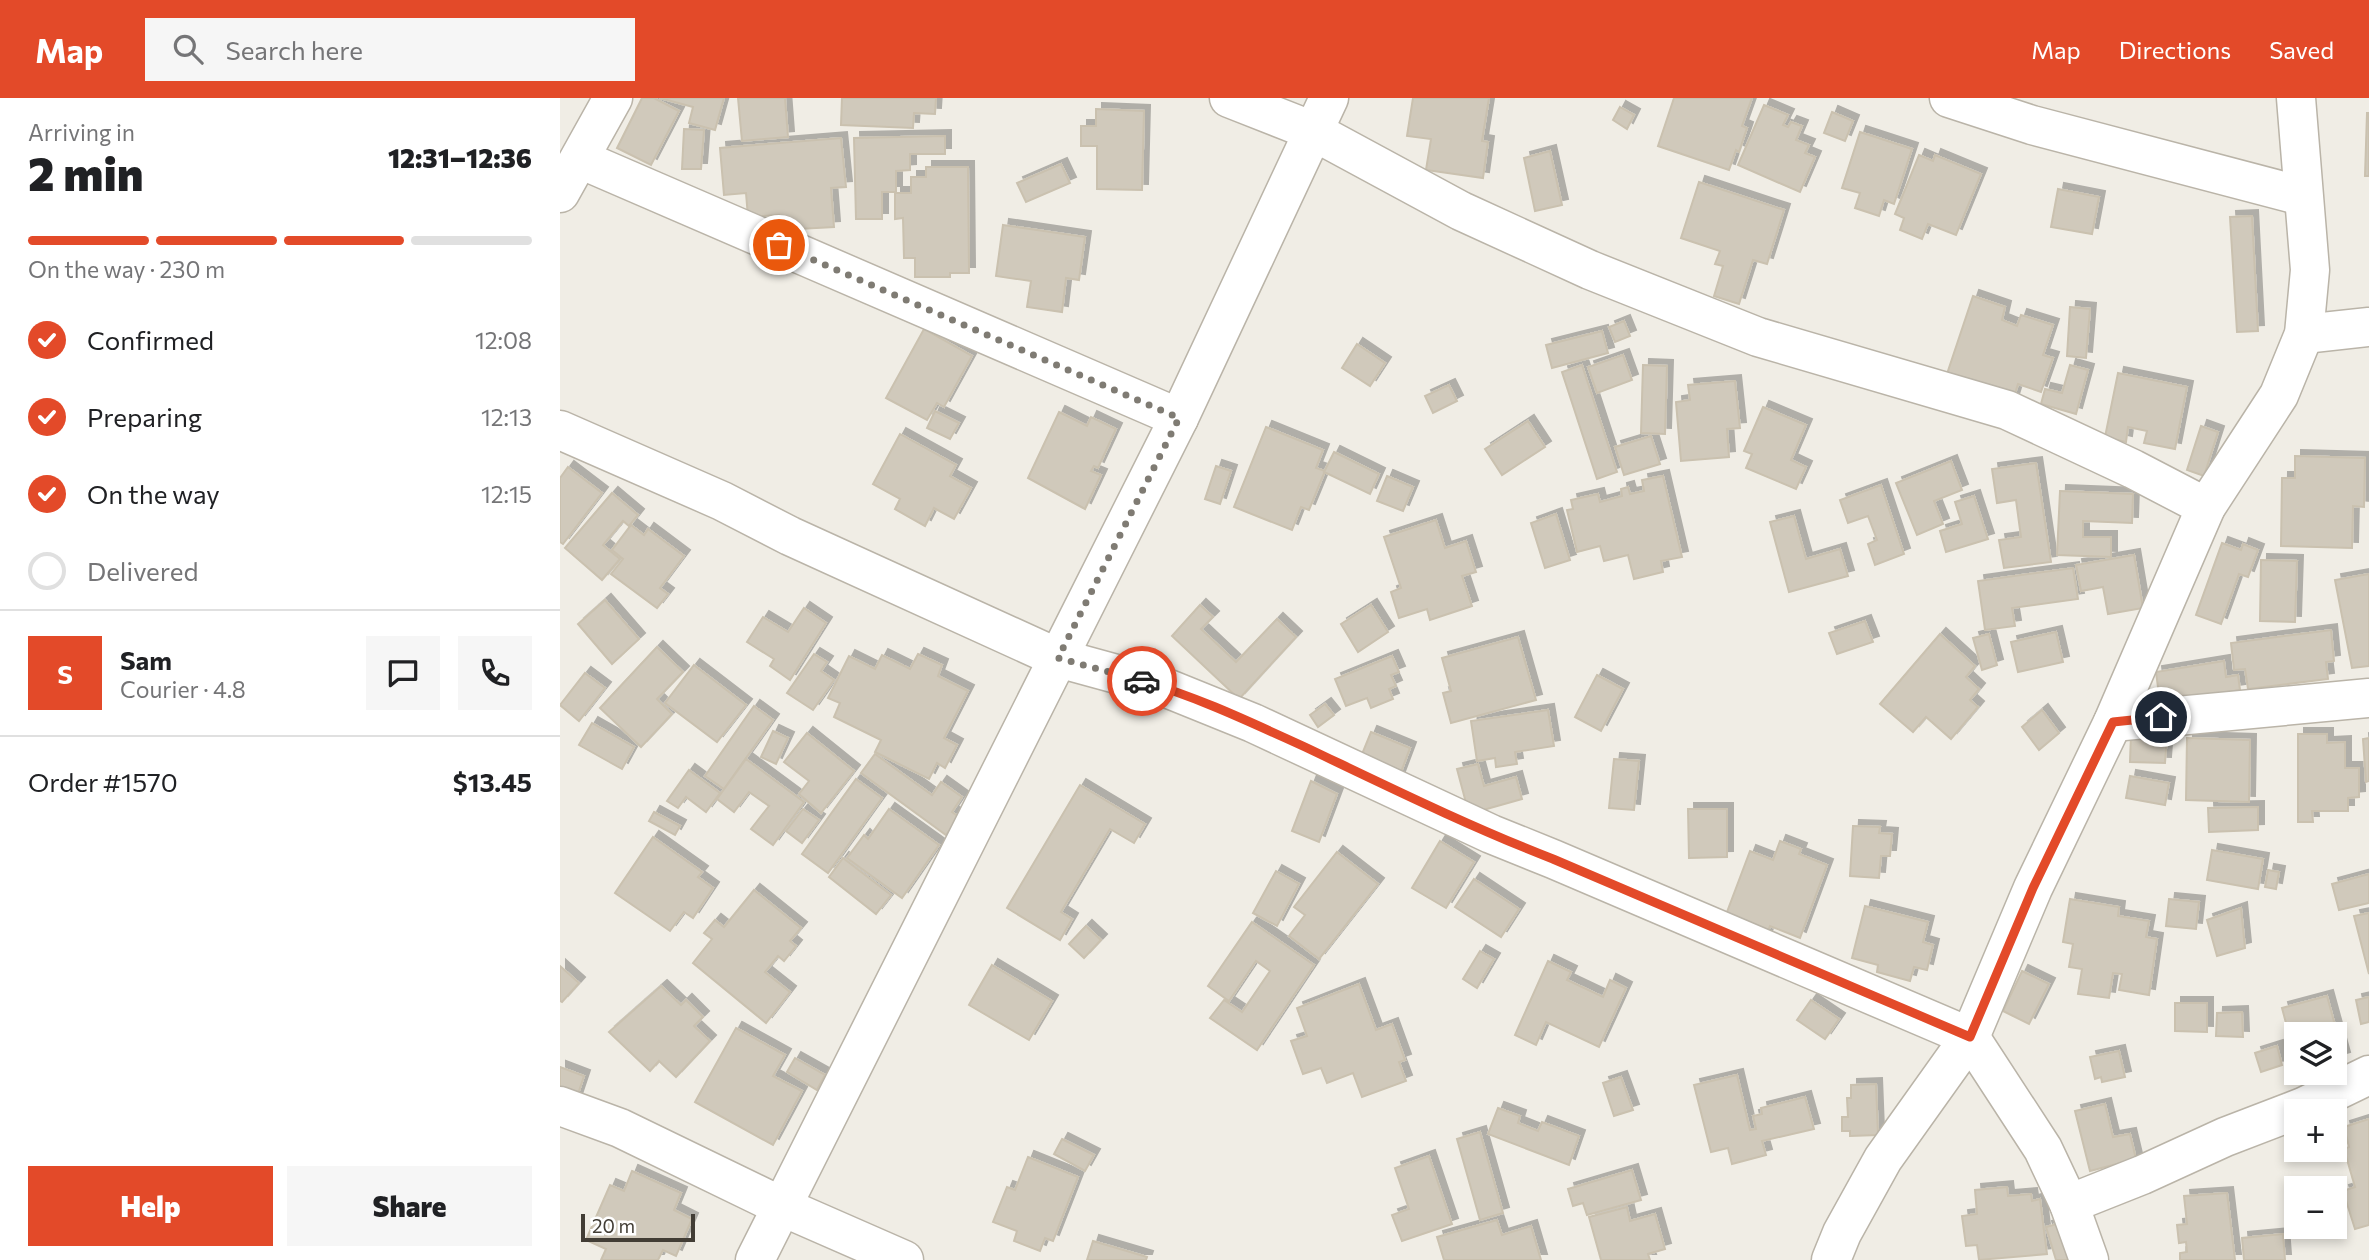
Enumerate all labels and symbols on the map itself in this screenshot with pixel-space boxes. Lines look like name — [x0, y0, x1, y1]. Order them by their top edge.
pin — [749, 215, 809, 275]
courier — [1107, 646, 1177, 716]
pin — [2131, 687, 2191, 747]
scale bar — [581, 1211, 695, 1243]

